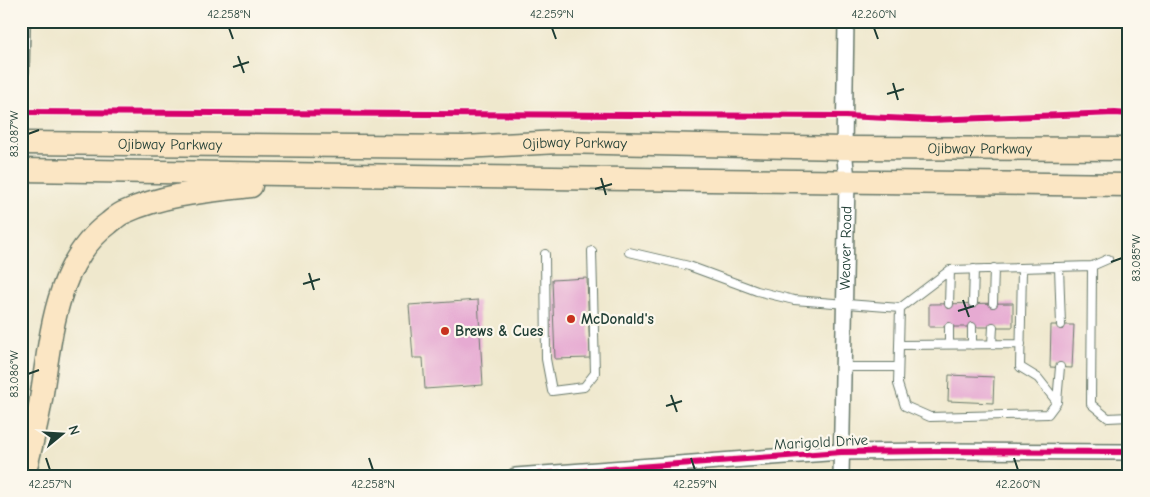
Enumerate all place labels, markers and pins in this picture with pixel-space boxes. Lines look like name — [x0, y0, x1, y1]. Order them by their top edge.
place label: McDonald's — [581, 310, 654, 328]
marker: McDonald's — [565, 313, 577, 325]
place label: Brews & Cues — [455, 322, 543, 340]
marker: Brews & Cues — [439, 325, 451, 337]

